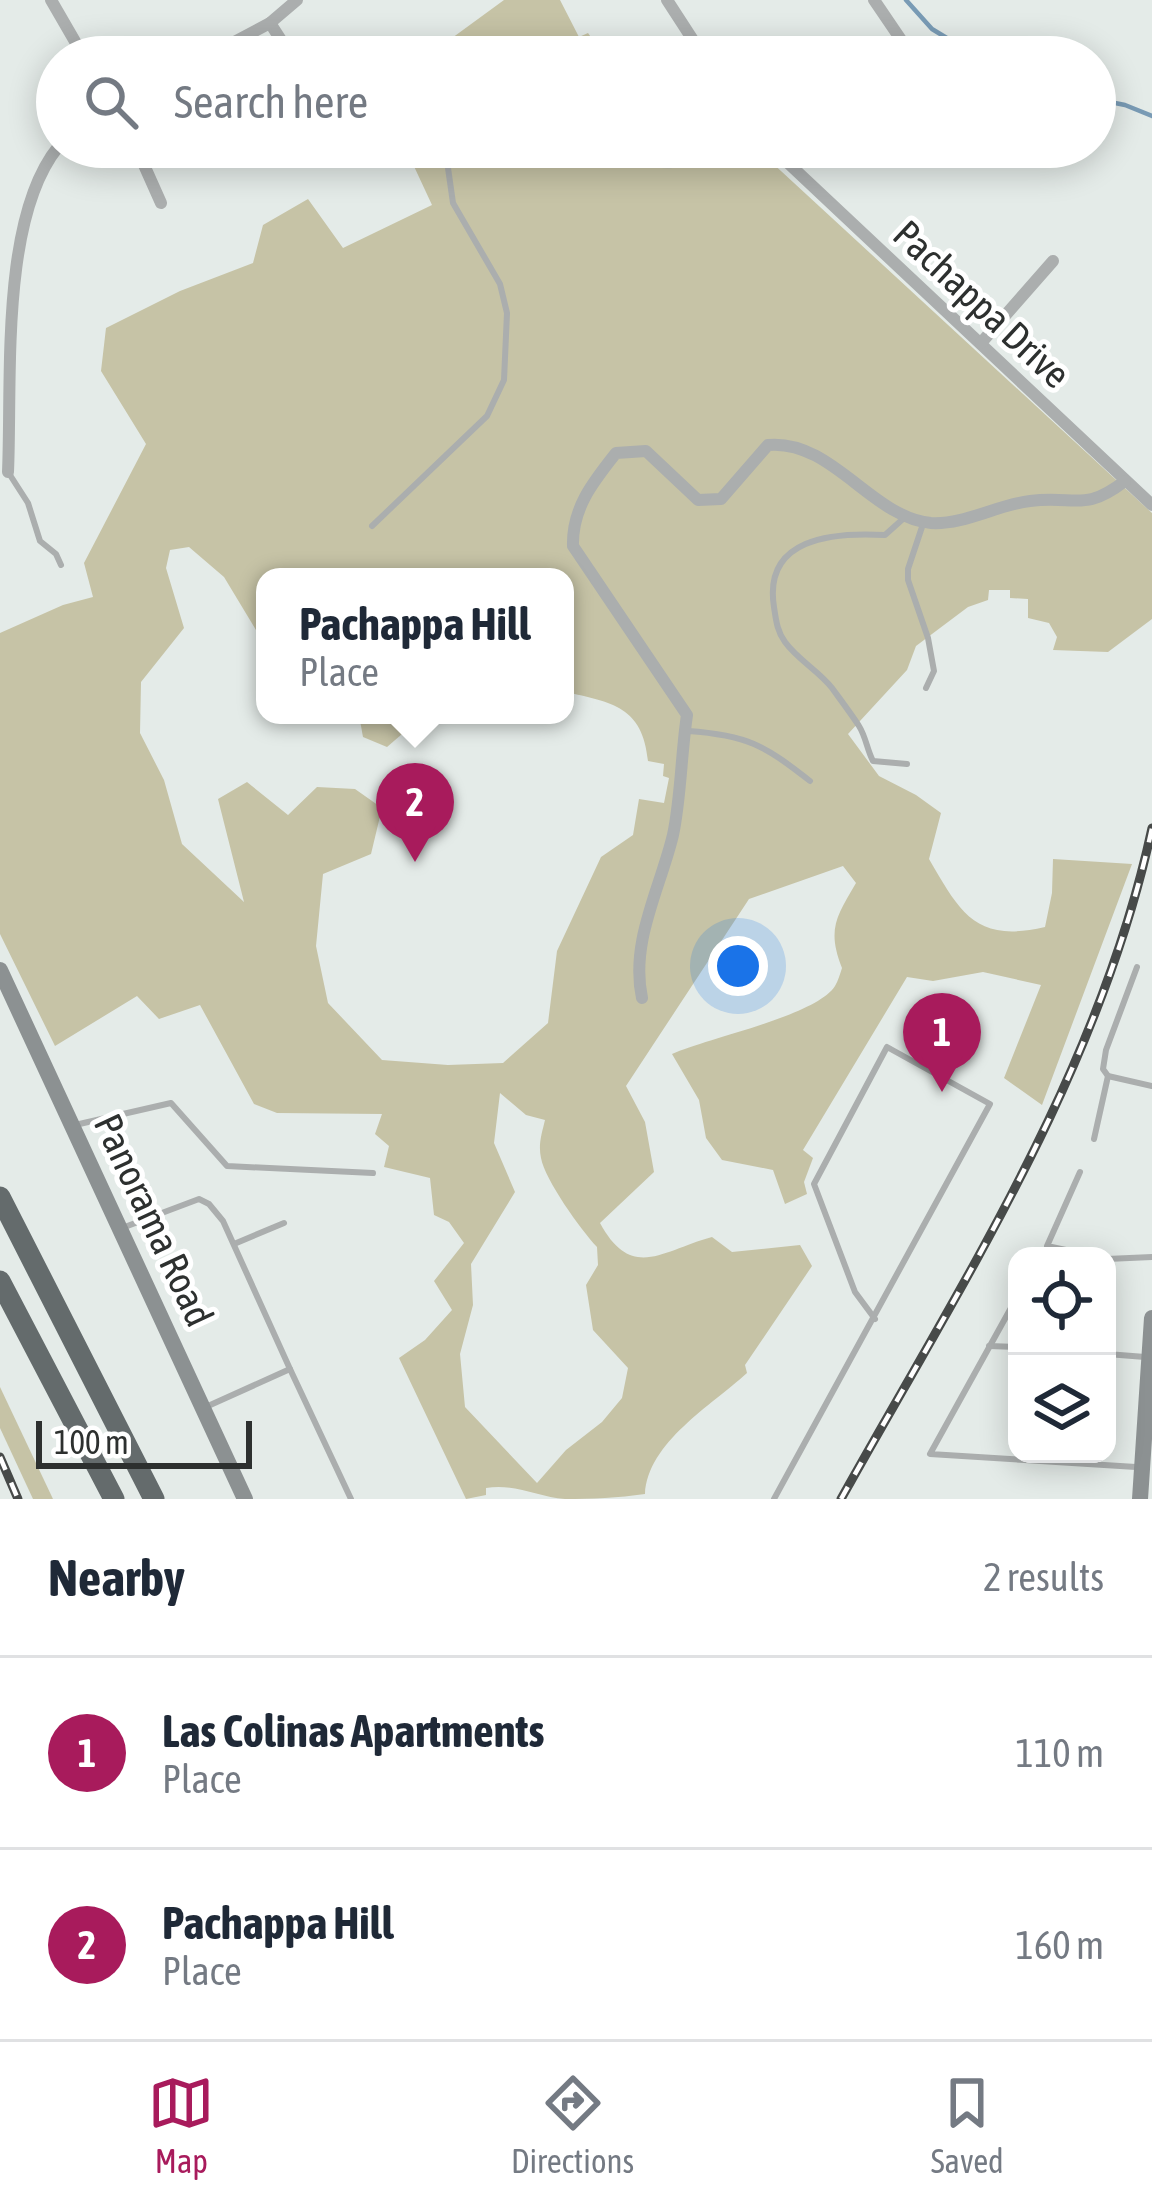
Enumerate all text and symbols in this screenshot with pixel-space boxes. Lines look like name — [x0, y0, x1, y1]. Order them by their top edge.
search box — [36, 36, 1116, 168]
icon: search — [78, 69, 144, 135]
text: Search here — [174, 76, 368, 128]
street label: Pachappa Drive — [885, 211, 1079, 397]
popup — [256, 568, 574, 724]
text: Pachappa Hill — [299, 598, 531, 650]
text: Place — [299, 650, 379, 694]
pin: 2 — [376, 763, 454, 862]
your location — [708, 936, 768, 996]
pin: 1 — [903, 993, 981, 1092]
street label: Panorama Road — [86, 1107, 222, 1333]
map controls — [1008, 1247, 1116, 1463]
button: locate — [1008, 1247, 1116, 1355]
button: layers — [1008, 1355, 1116, 1463]
scale bar — [36, 1415, 252, 1468]
text: 100 m — [54, 1423, 129, 1461]
text: Nearby — [48, 1548, 185, 1607]
text: 2 results — [983, 1555, 1104, 1599]
text: Las Colinas Apartments — [162, 1705, 544, 1757]
text: 1 — [78, 1731, 96, 1775]
text: 110 m — [1016, 1731, 1104, 1775]
text: Place — [162, 1757, 242, 1801]
text: Pachappa Hill — [162, 1897, 394, 1949]
text: 2 — [78, 1923, 96, 1967]
text: 160 m — [1016, 1923, 1104, 1967]
text: Place — [162, 1949, 242, 1993]
tab: Map — [148, 2070, 214, 2180]
tab: Directions — [511, 2070, 634, 2180]
tab: Saved — [931, 2070, 1004, 2180]

